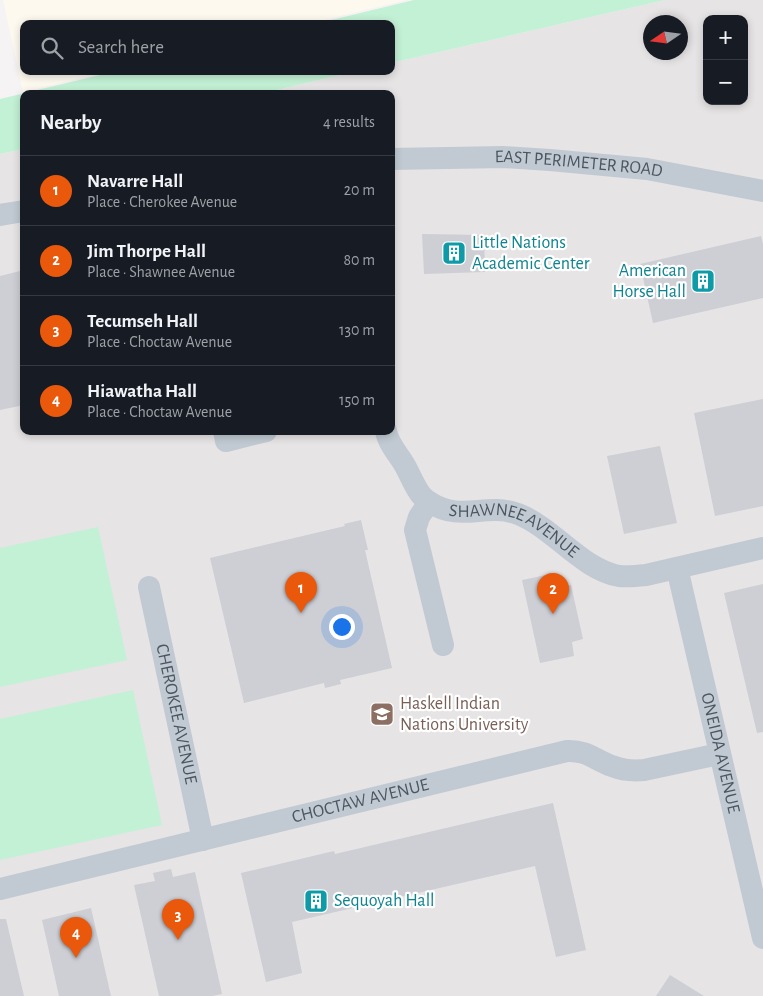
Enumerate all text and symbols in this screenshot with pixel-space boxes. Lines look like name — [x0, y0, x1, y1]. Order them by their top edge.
north arrow — [643, 15, 688, 60]
map controls — [703, 15, 748, 105]
button: + — [703, 15, 748, 60]
search box — [20, 20, 395, 75]
icon: search — [38, 34, 66, 62]
text: Search here — [78, 38, 164, 57]
button: − — [703, 60, 748, 105]
text: Nearby — [40, 112, 101, 133]
text: 4 results — [323, 114, 375, 130]
street label: EAST PERIMETER ROAD — [495, 148, 664, 181]
text: Navarre Hall — [87, 172, 183, 191]
text: 1 — [53, 182, 59, 198]
text: 20 m — [344, 182, 375, 198]
text: Place · Cherokee Avenue — [87, 194, 237, 210]
place label: Little Nations Academic Center — [472, 234, 590, 273]
building icon: Little Nations Academic Center — [441, 240, 467, 266]
text: Jim Thorpe Hall — [87, 242, 206, 261]
text: 2 — [52, 252, 60, 268]
text: 80 m — [344, 252, 375, 268]
place label: American Horse Hall — [612, 262, 686, 301]
text: Place · Shawnee Avenue — [87, 264, 235, 280]
building icon: American Horse Hall — [690, 268, 716, 294]
text: Tecumseh Hall — [87, 312, 198, 331]
text: 3 — [53, 322, 59, 338]
text: 130 m — [339, 322, 375, 338]
text: Place · Choctaw Avenue — [87, 334, 232, 350]
text: Hiawatha Hall — [87, 382, 197, 401]
text: 4 — [52, 392, 60, 408]
text: 150 m — [339, 392, 375, 408]
text: Place · Choctaw Avenue — [87, 404, 232, 420]
street label: SHAWNEE AVENUE — [448, 501, 582, 562]
pin: 1 — [285, 572, 317, 613]
pin: 2 — [537, 573, 569, 614]
your location — [329, 614, 355, 640]
street label: CHEROKEE AVENUE — [152, 642, 200, 786]
street label: ONEIDA AVENUE — [697, 691, 743, 815]
place label: Haskell Indian Nations University — [400, 695, 529, 734]
school or university icon: Haskell Indian Nations University — [369, 701, 395, 727]
street label: CHOCTAW AVENUE — [290, 776, 431, 827]
building icon: Sequoyah Hall — [303, 888, 329, 914]
place label: Sequoyah Hall — [334, 892, 435, 910]
pin: 3 — [162, 899, 194, 940]
pin: 4 — [60, 917, 92, 958]

